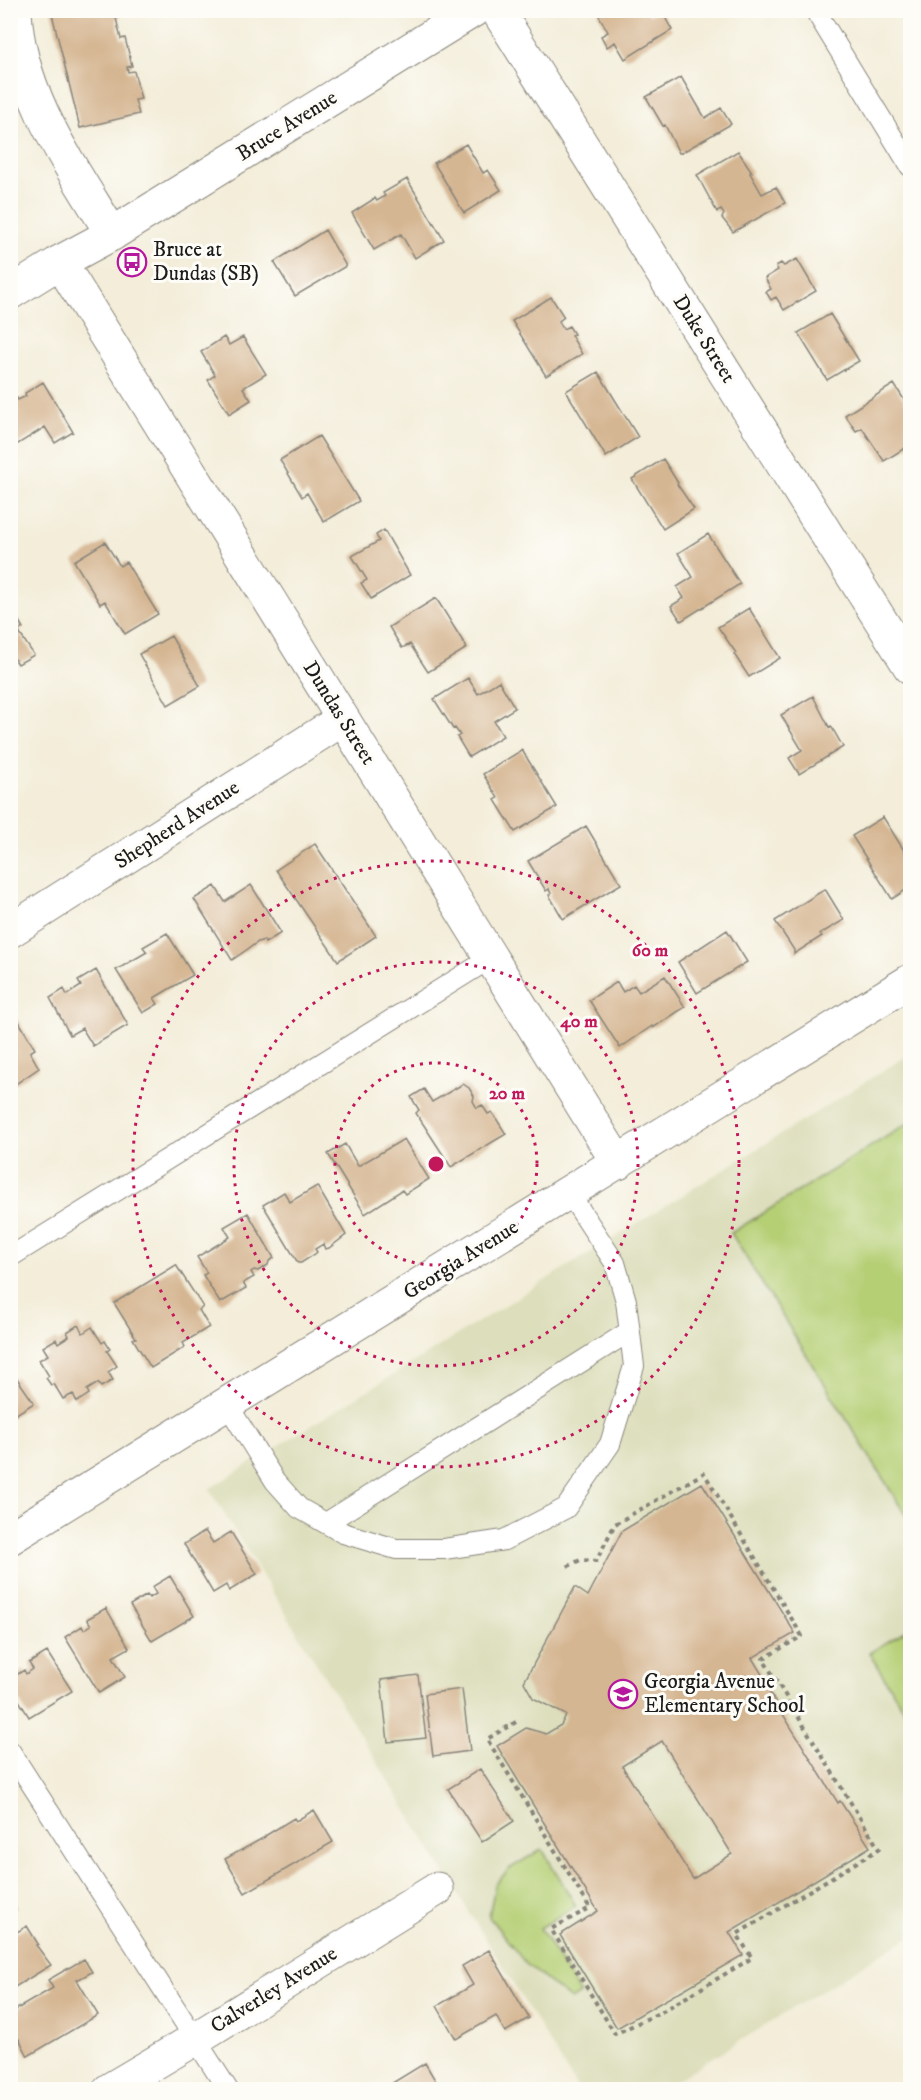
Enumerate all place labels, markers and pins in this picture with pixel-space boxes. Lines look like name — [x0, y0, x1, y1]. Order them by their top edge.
place label: Bruce at Dundas (SB) — [153, 237, 259, 287]
bus stop icon: Bruce at Dundas (SB) — [116, 246, 148, 278]
centre of rings — [426, 1154, 446, 1174]
place label: Georgia Avenue Elementary School — [644, 1669, 805, 1719]
school or university icon: Georgia Avenue Elementary School — [607, 1678, 639, 1710]

